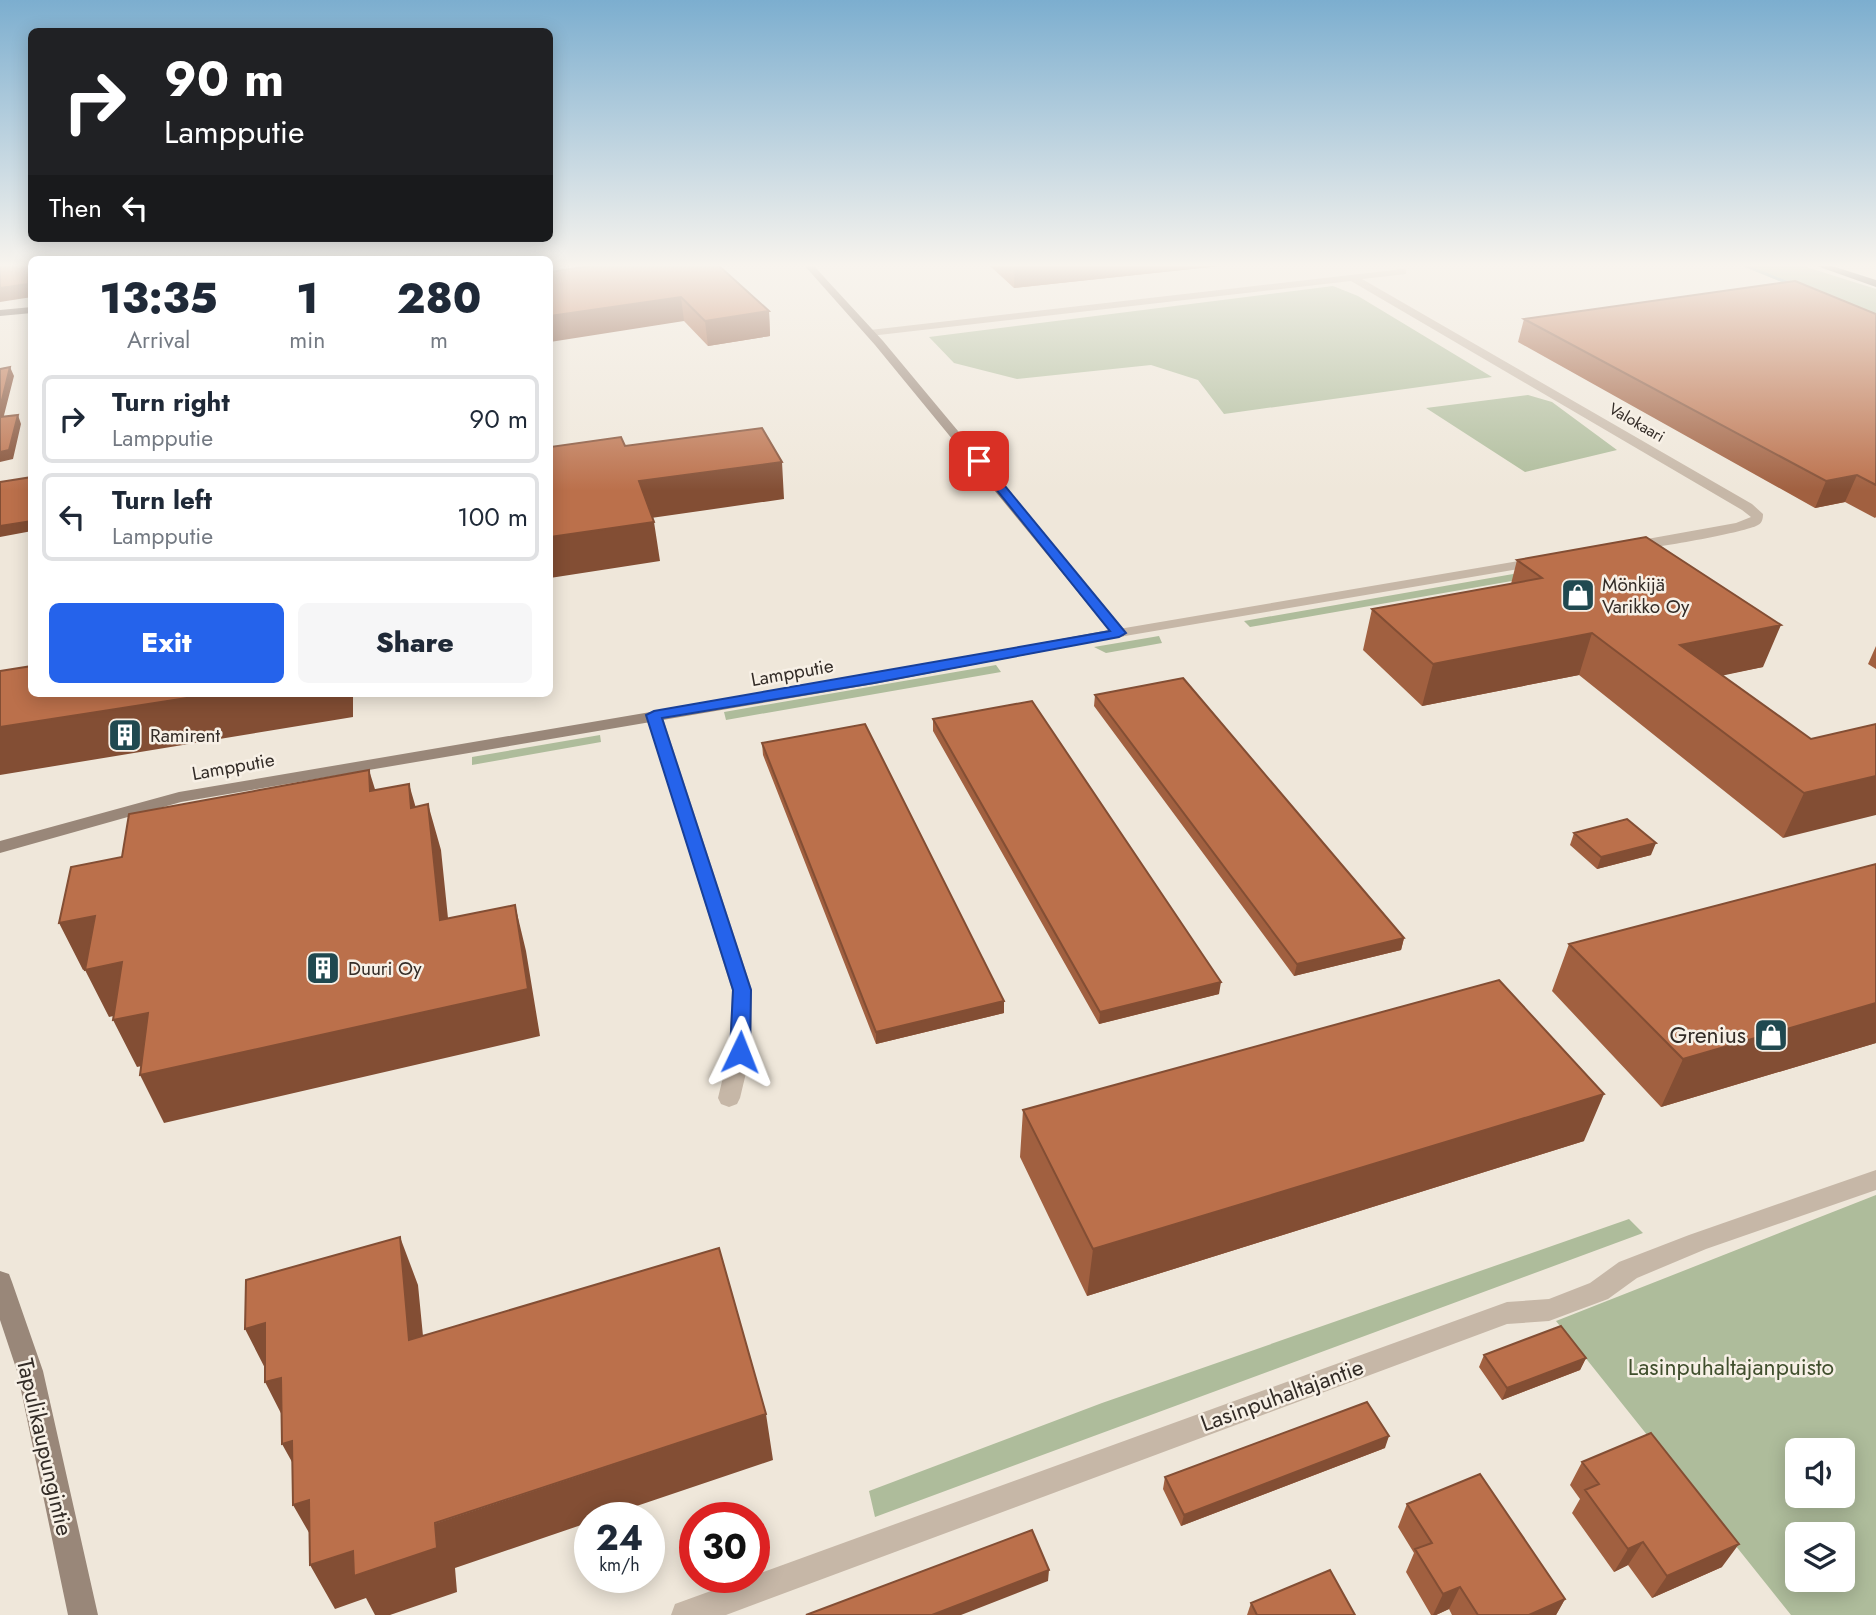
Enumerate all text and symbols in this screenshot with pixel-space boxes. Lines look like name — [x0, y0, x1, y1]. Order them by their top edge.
text: 90 m — [164, 44, 284, 114]
icon: right — [49, 56, 140, 147]
text: Lampputie — [164, 109, 305, 155]
text: Then — [49, 189, 102, 227]
icon: left — [116, 189, 154, 227]
text: 13:35 — [100, 268, 218, 329]
text: 1 — [296, 268, 318, 329]
text: 280 — [397, 268, 481, 329]
text: Arrival — [127, 323, 190, 357]
text: min — [289, 323, 325, 357]
text: m — [430, 323, 448, 357]
text: Turn right — [112, 383, 230, 421]
street label: Valokaari — [1605, 397, 1669, 448]
icon: right — [53, 400, 91, 438]
text: 90 m — [469, 400, 528, 438]
text: Lampputie — [112, 421, 213, 455]
pin — [949, 431, 1009, 491]
icon: arrive — [960, 442, 998, 480]
text: Turn left — [112, 481, 212, 519]
icon: left — [53, 498, 91, 536]
text: 100 m — [457, 498, 528, 536]
text: Lampputie — [112, 519, 213, 553]
place label: Mönkijä Varikko Oy — [1602, 571, 1690, 620]
shop icon: Mönkijä Varikko Oy — [1559, 576, 1597, 614]
button: Exit — [49, 603, 284, 683]
button: Share — [298, 603, 532, 683]
street label: Lampputie — [749, 652, 836, 693]
building icon: Ramirent — [106, 716, 144, 754]
place label: Ramirent — [150, 722, 221, 749]
street label: Lampputie — [190, 746, 277, 787]
building icon: Duuri Oy — [304, 949, 342, 987]
place label: Duuri Oy — [348, 955, 422, 982]
position arrow — [703, 1015, 777, 1089]
shop icon: Grenius — [1752, 1016, 1790, 1054]
place label: Grenius — [1669, 1018, 1746, 1052]
street label: Lasinpuhaltajantie — [1196, 1350, 1368, 1440]
park label: Lasinpuhaltajanpuisto — [1628, 1350, 1834, 1384]
street label: Tapulikaupungintie — [8, 1355, 82, 1539]
map controls — [1785, 1438, 1855, 1592]
button: sound — [1785, 1438, 1855, 1508]
speed limit sign: 30 — [679, 1502, 770, 1593]
text: 24 — [596, 1513, 643, 1563]
button: layers — [1785, 1522, 1855, 1592]
text: km/h — [599, 1552, 640, 1578]

